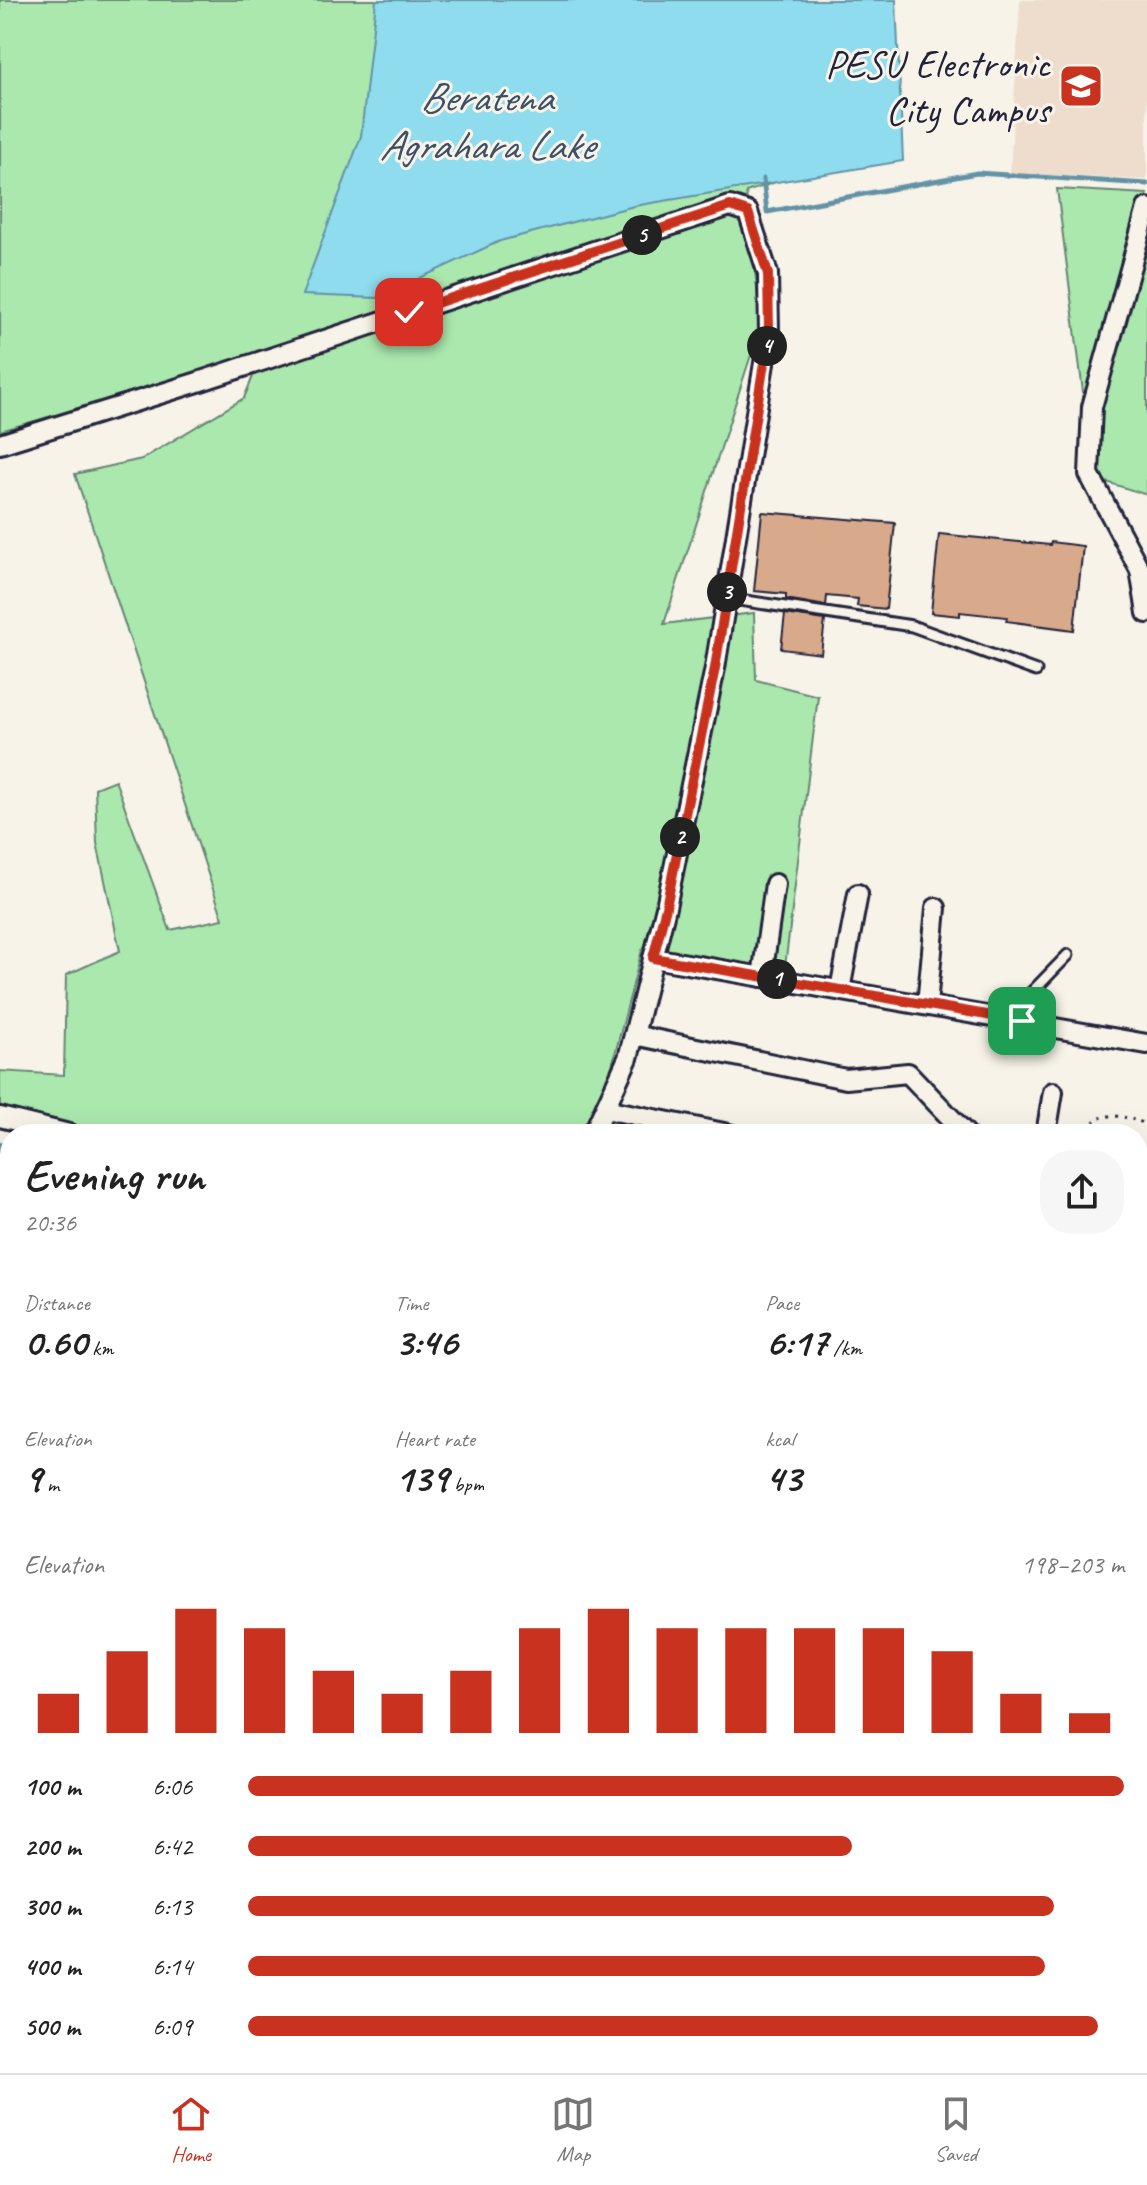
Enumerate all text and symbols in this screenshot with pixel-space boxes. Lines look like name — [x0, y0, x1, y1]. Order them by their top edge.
place label: PESU Electronic City Campus — [825, 39, 1053, 135]
school or university icon: PESU Electronic City Campus — [1057, 62, 1105, 110]
water label: Beratena Agrahara Lake — [379, 71, 599, 172]
pin: 5 — [622, 215, 662, 255]
text: 5 — [637, 221, 647, 249]
pin — [375, 278, 443, 346]
icon: check — [387, 290, 431, 334]
pin: 4 — [747, 326, 787, 366]
text: 4 — [762, 332, 772, 360]
pin: 3 — [707, 572, 747, 612]
text: 3 — [722, 578, 732, 606]
pin: 2 — [660, 817, 700, 857]
text: 2 — [675, 823, 685, 851]
pin: 1 — [757, 959, 797, 999]
text: 1 — [772, 965, 782, 993]
pin — [988, 987, 1056, 1055]
icon: arrive — [1000, 999, 1044, 1043]
text: Evening run — [24, 1148, 204, 1203]
button: share — [1040, 1150, 1124, 1234]
text: 20:36 — [24, 1206, 76, 1239]
text: Distance — [24, 1289, 90, 1317]
text: Time — [395, 1289, 428, 1317]
text: Pace — [765, 1289, 799, 1317]
text: 0.60 — [24, 1317, 87, 1367]
text: 3:46 — [395, 1317, 457, 1367]
text: 6:17 — [765, 1317, 828, 1367]
text: km — [87, 1334, 114, 1362]
text: /km — [828, 1334, 862, 1362]
text: Elevation — [24, 1425, 92, 1453]
text: Heart rate — [395, 1425, 475, 1453]
text: kcal — [765, 1425, 794, 1453]
text: 9 — [24, 1453, 42, 1503]
text: 139 — [395, 1453, 448, 1503]
text: 43 — [765, 1453, 801, 1503]
text: m — [42, 1470, 59, 1498]
text: bpm — [448, 1470, 484, 1498]
text: Elevation — [24, 1548, 104, 1581]
text: 198–203 m — [1021, 1548, 1124, 1581]
text: 100 m — [24, 1770, 80, 1803]
text: 6:06 — [152, 1770, 192, 1803]
text: 200 m — [24, 1830, 80, 1863]
text: 6:42 — [152, 1830, 192, 1863]
text: 300 m — [24, 1890, 80, 1923]
text: 6:13 — [152, 1890, 192, 1923]
text: 400 m — [24, 1950, 80, 1983]
text: 6:14 — [152, 1950, 192, 1983]
text: 500 m — [24, 2010, 80, 2043]
text: 6:09 — [152, 2010, 192, 2043]
tab: Home — [169, 2092, 213, 2168]
tab: Map — [551, 2092, 595, 2168]
tab: Saved — [934, 2092, 978, 2168]

